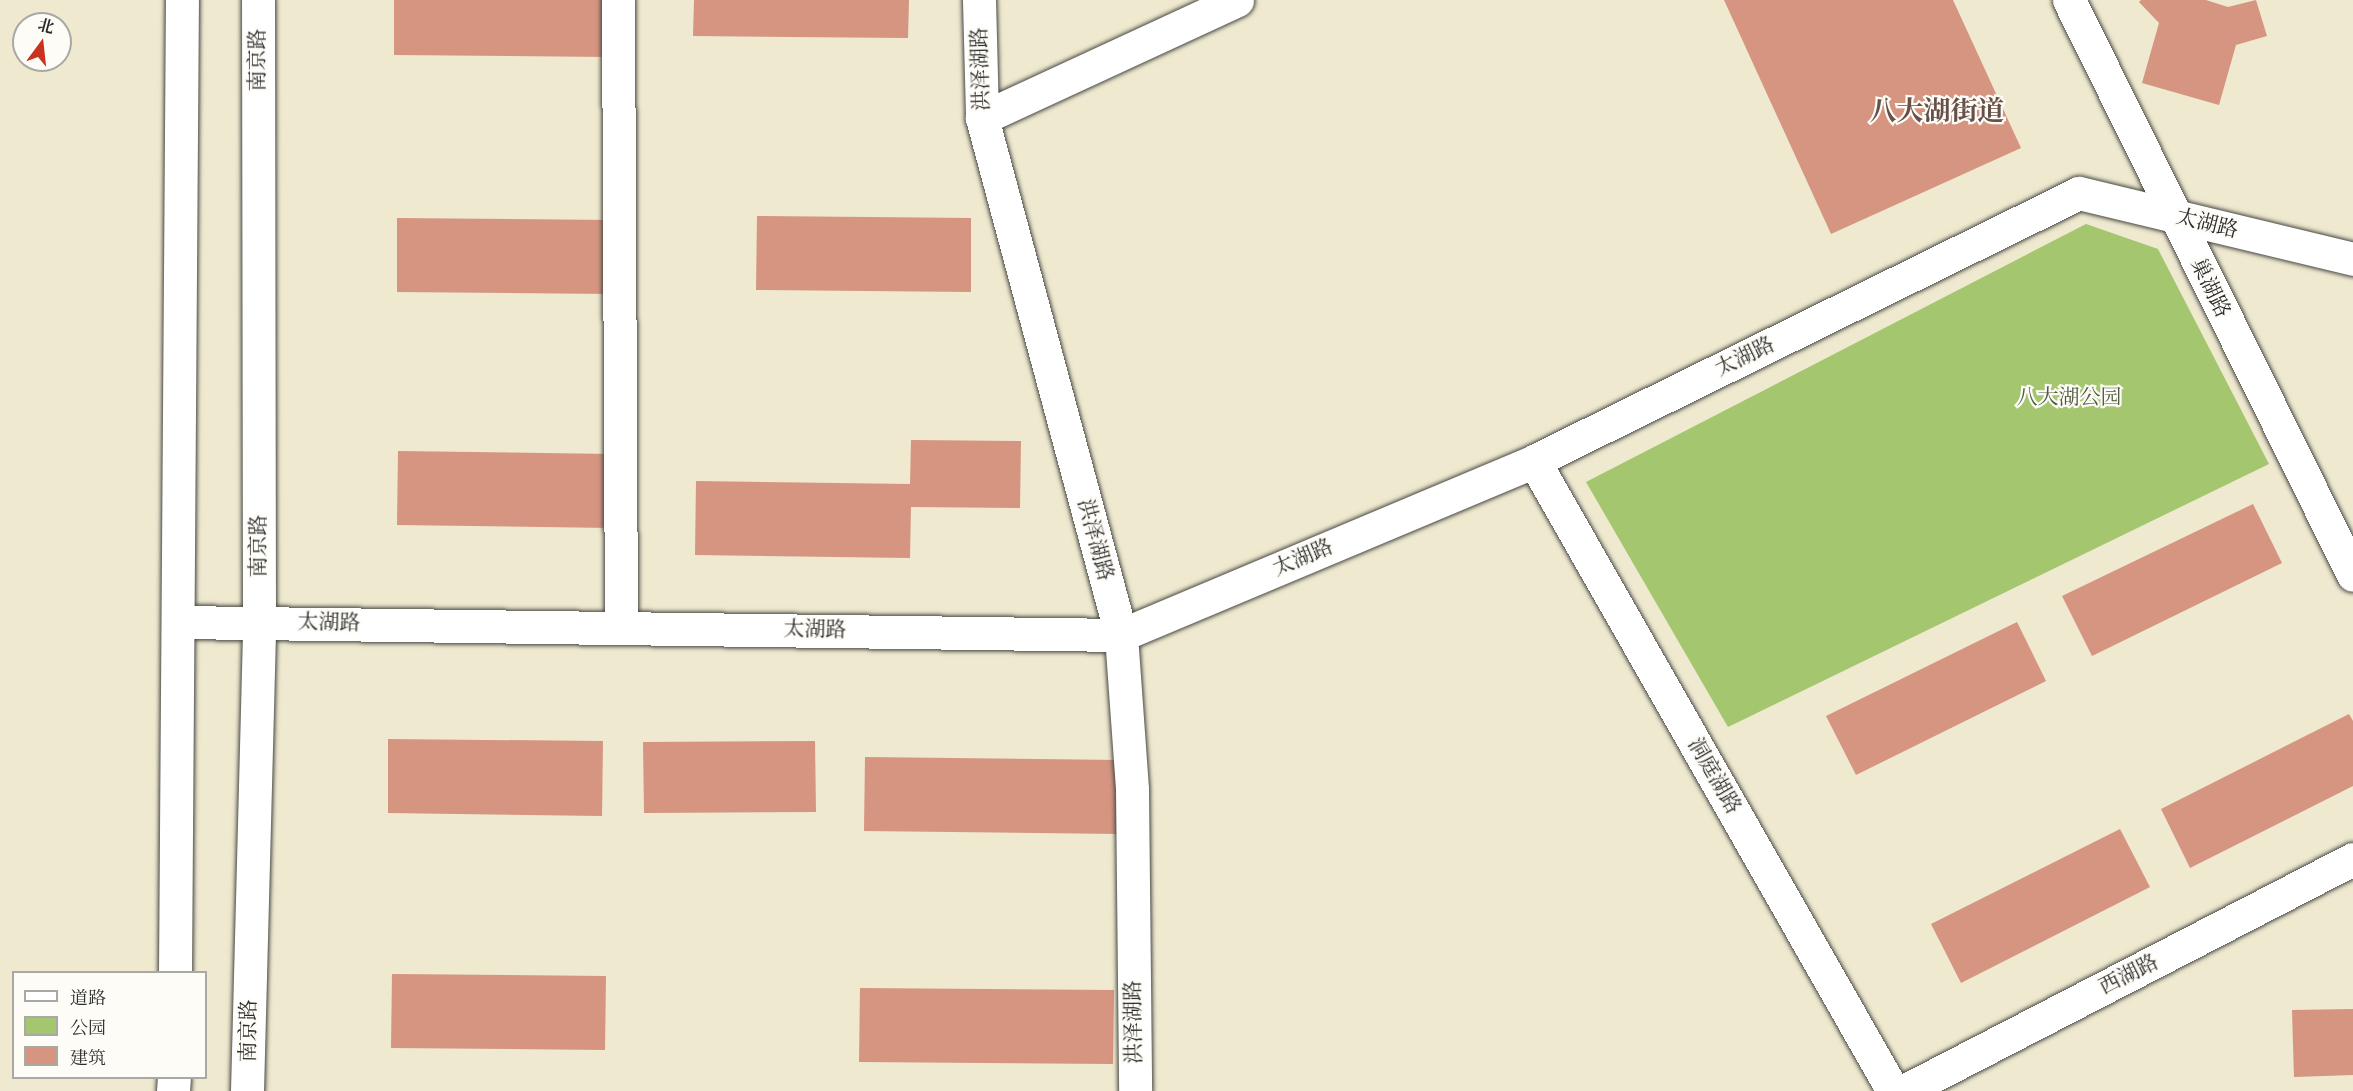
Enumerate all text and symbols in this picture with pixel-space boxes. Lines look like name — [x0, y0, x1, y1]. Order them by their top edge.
north arrow — [12, 12, 72, 72]
text: 北 — [36, 15, 56, 38]
street label: 洪泽湖路 — [967, 27, 995, 111]
street label: 南京路 — [245, 29, 271, 91]
district label: 八大湖街道 — [1870, 97, 2004, 129]
street label: 太湖路 — [2173, 204, 2241, 244]
street label: 巢湖路 — [2185, 254, 2235, 322]
street label: 太湖路 — [1711, 332, 1779, 382]
park label: 八大湖公园 — [2017, 385, 2121, 411]
street label: 洪泽湖路 — [1072, 496, 1118, 584]
street label: 南京路 — [246, 515, 272, 577]
street label: 太湖路 — [1269, 534, 1337, 582]
street label: 太湖路 — [297, 610, 361, 636]
street label: 太湖路 — [783, 617, 847, 643]
street label: 洞庭湖路 — [1682, 733, 1746, 819]
street label: 西湖路 — [2095, 949, 2163, 1001]
legend — [12, 971, 207, 1079]
street label: 洪泽湖路 — [1121, 980, 1147, 1064]
text: 道路 — [70, 987, 106, 1010]
street label: 南京路 — [236, 999, 262, 1063]
text: 公园 — [70, 1017, 106, 1040]
text: 建筑 — [70, 1047, 106, 1070]

